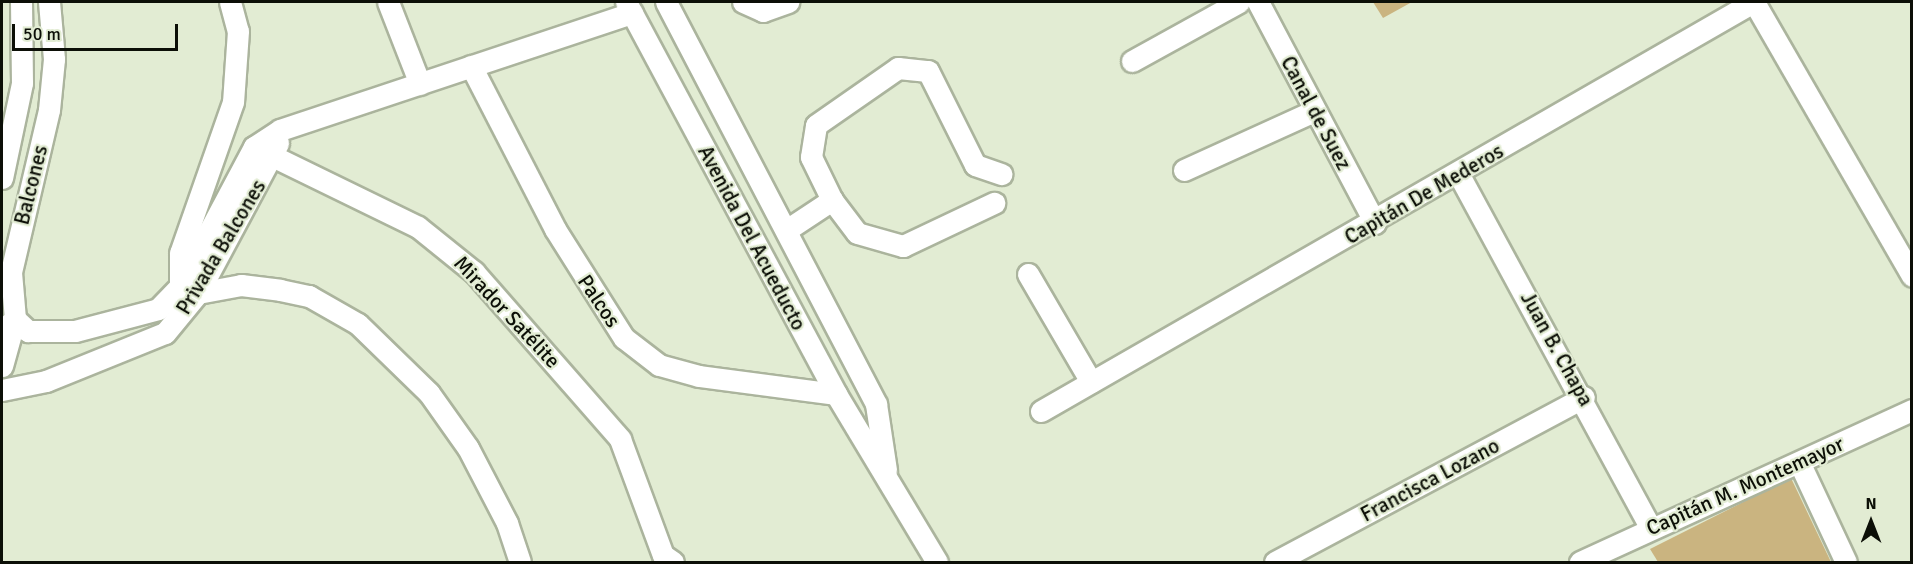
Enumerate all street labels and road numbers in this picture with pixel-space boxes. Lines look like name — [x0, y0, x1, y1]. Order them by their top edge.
street label: Canal de Suez — [1275, 52, 1357, 174]
street label: Capitán De Mederos — [1340, 138, 1508, 250]
street label: Avenida Del Acueducto — [693, 141, 811, 335]
street label: Balcones — [9, 143, 53, 227]
street label: Privada Balcones — [171, 175, 271, 319]
street label: Mirador Satélite — [449, 251, 565, 373]
street label: Palcos — [572, 270, 626, 332]
street label: Juan B. Chapa — [1515, 287, 1599, 411]
street label: Capitán M. Montemayor — [1642, 431, 1848, 541]
street label: Francisca Lozano — [1356, 433, 1504, 527]

